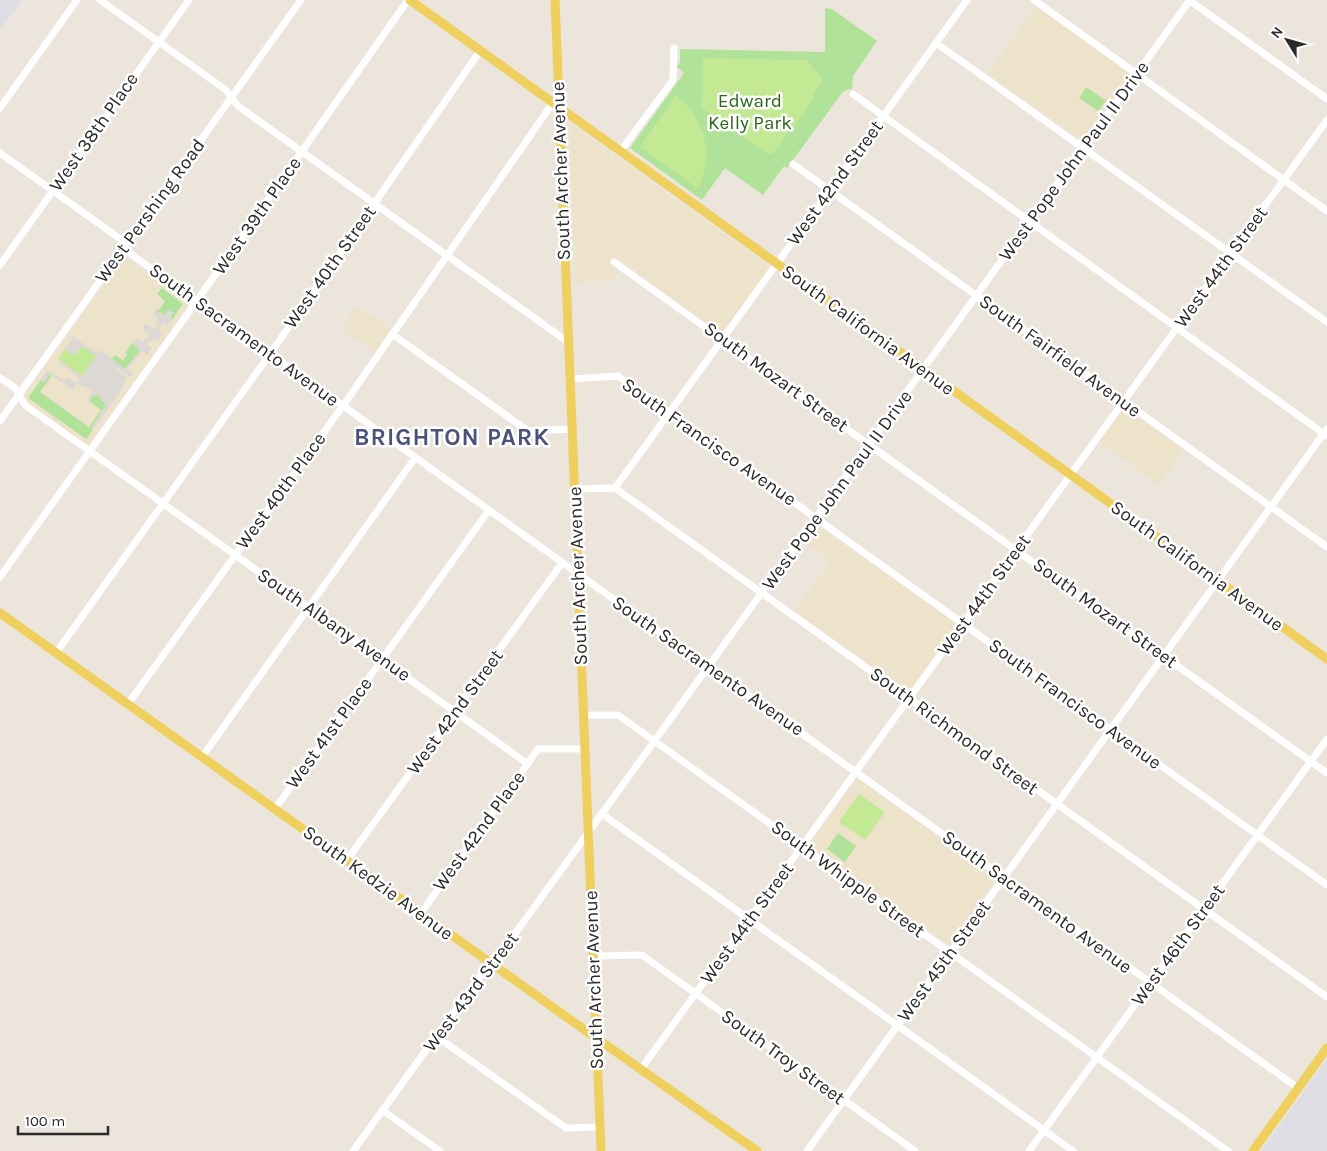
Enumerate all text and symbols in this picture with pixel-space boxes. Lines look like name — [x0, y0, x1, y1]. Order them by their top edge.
north arrow — [1262, 15, 1312, 65]
text: N — [1267, 23, 1287, 42]
street label: West Pope John Paul II Drive — [994, 57, 1154, 265]
street label: West 38th Place — [45, 68, 143, 196]
street label: South Archer Avenue — [547, 81, 575, 261]
park label: Edward Kelly Park — [708, 90, 792, 134]
street label: West 42nd Street — [782, 116, 888, 250]
street label: West Pershing Road — [90, 135, 210, 287]
street label: West 39th Place — [208, 153, 306, 279]
street label: West 40th Street — [279, 201, 381, 333]
street label: West 44th Street — [1170, 202, 1272, 332]
street label: South Sacramento Avenue — [145, 259, 343, 411]
street label: South California Avenue — [777, 260, 959, 400]
street label: South Fairfield Avenue — [975, 290, 1145, 422]
street label: South Mozart Street — [699, 317, 853, 437]
street label: South Francisco Avenue — [618, 373, 800, 511]
street label: West Pope John Paul II Drive — [757, 386, 917, 594]
district label: BRIGHTON PARK — [354, 423, 550, 451]
street label: West 40th Place — [231, 428, 331, 554]
street label: South Archer Avenue — [564, 486, 592, 666]
street label: South California Avenue — [1106, 496, 1288, 636]
street label: West 44th Street — [933, 530, 1035, 660]
street label: South Mozart Street — [1028, 553, 1182, 673]
street label: South Albany Avenue — [253, 564, 415, 686]
street label: South Sacramento Avenue — [608, 591, 808, 741]
street label: South Francisco Avenue — [984, 634, 1166, 774]
street label: West 42nd Street — [402, 645, 508, 779]
street label: South Richmond Street — [866, 663, 1042, 799]
street label: West 41st Place — [281, 673, 377, 793]
street label: West 42nd Place — [428, 767, 530, 895]
street label: South Whipple Street — [767, 816, 929, 942]
street label: South Kedzie Avenue — [299, 821, 457, 945]
street label: South Sacramento Avenue — [938, 826, 1136, 978]
street label: West 44th Street — [696, 858, 798, 988]
street label: West 46th Street — [1127, 880, 1229, 1010]
street label: South Archer Avenue — [580, 890, 608, 1070]
street label: West 45th Street — [893, 896, 995, 1026]
street label: West 43rd Street — [419, 928, 523, 1056]
street label: South Troy Street — [717, 1005, 849, 1109]
scale bar — [18, 1104, 108, 1136]
text: 100 m — [25, 1112, 65, 1130]

